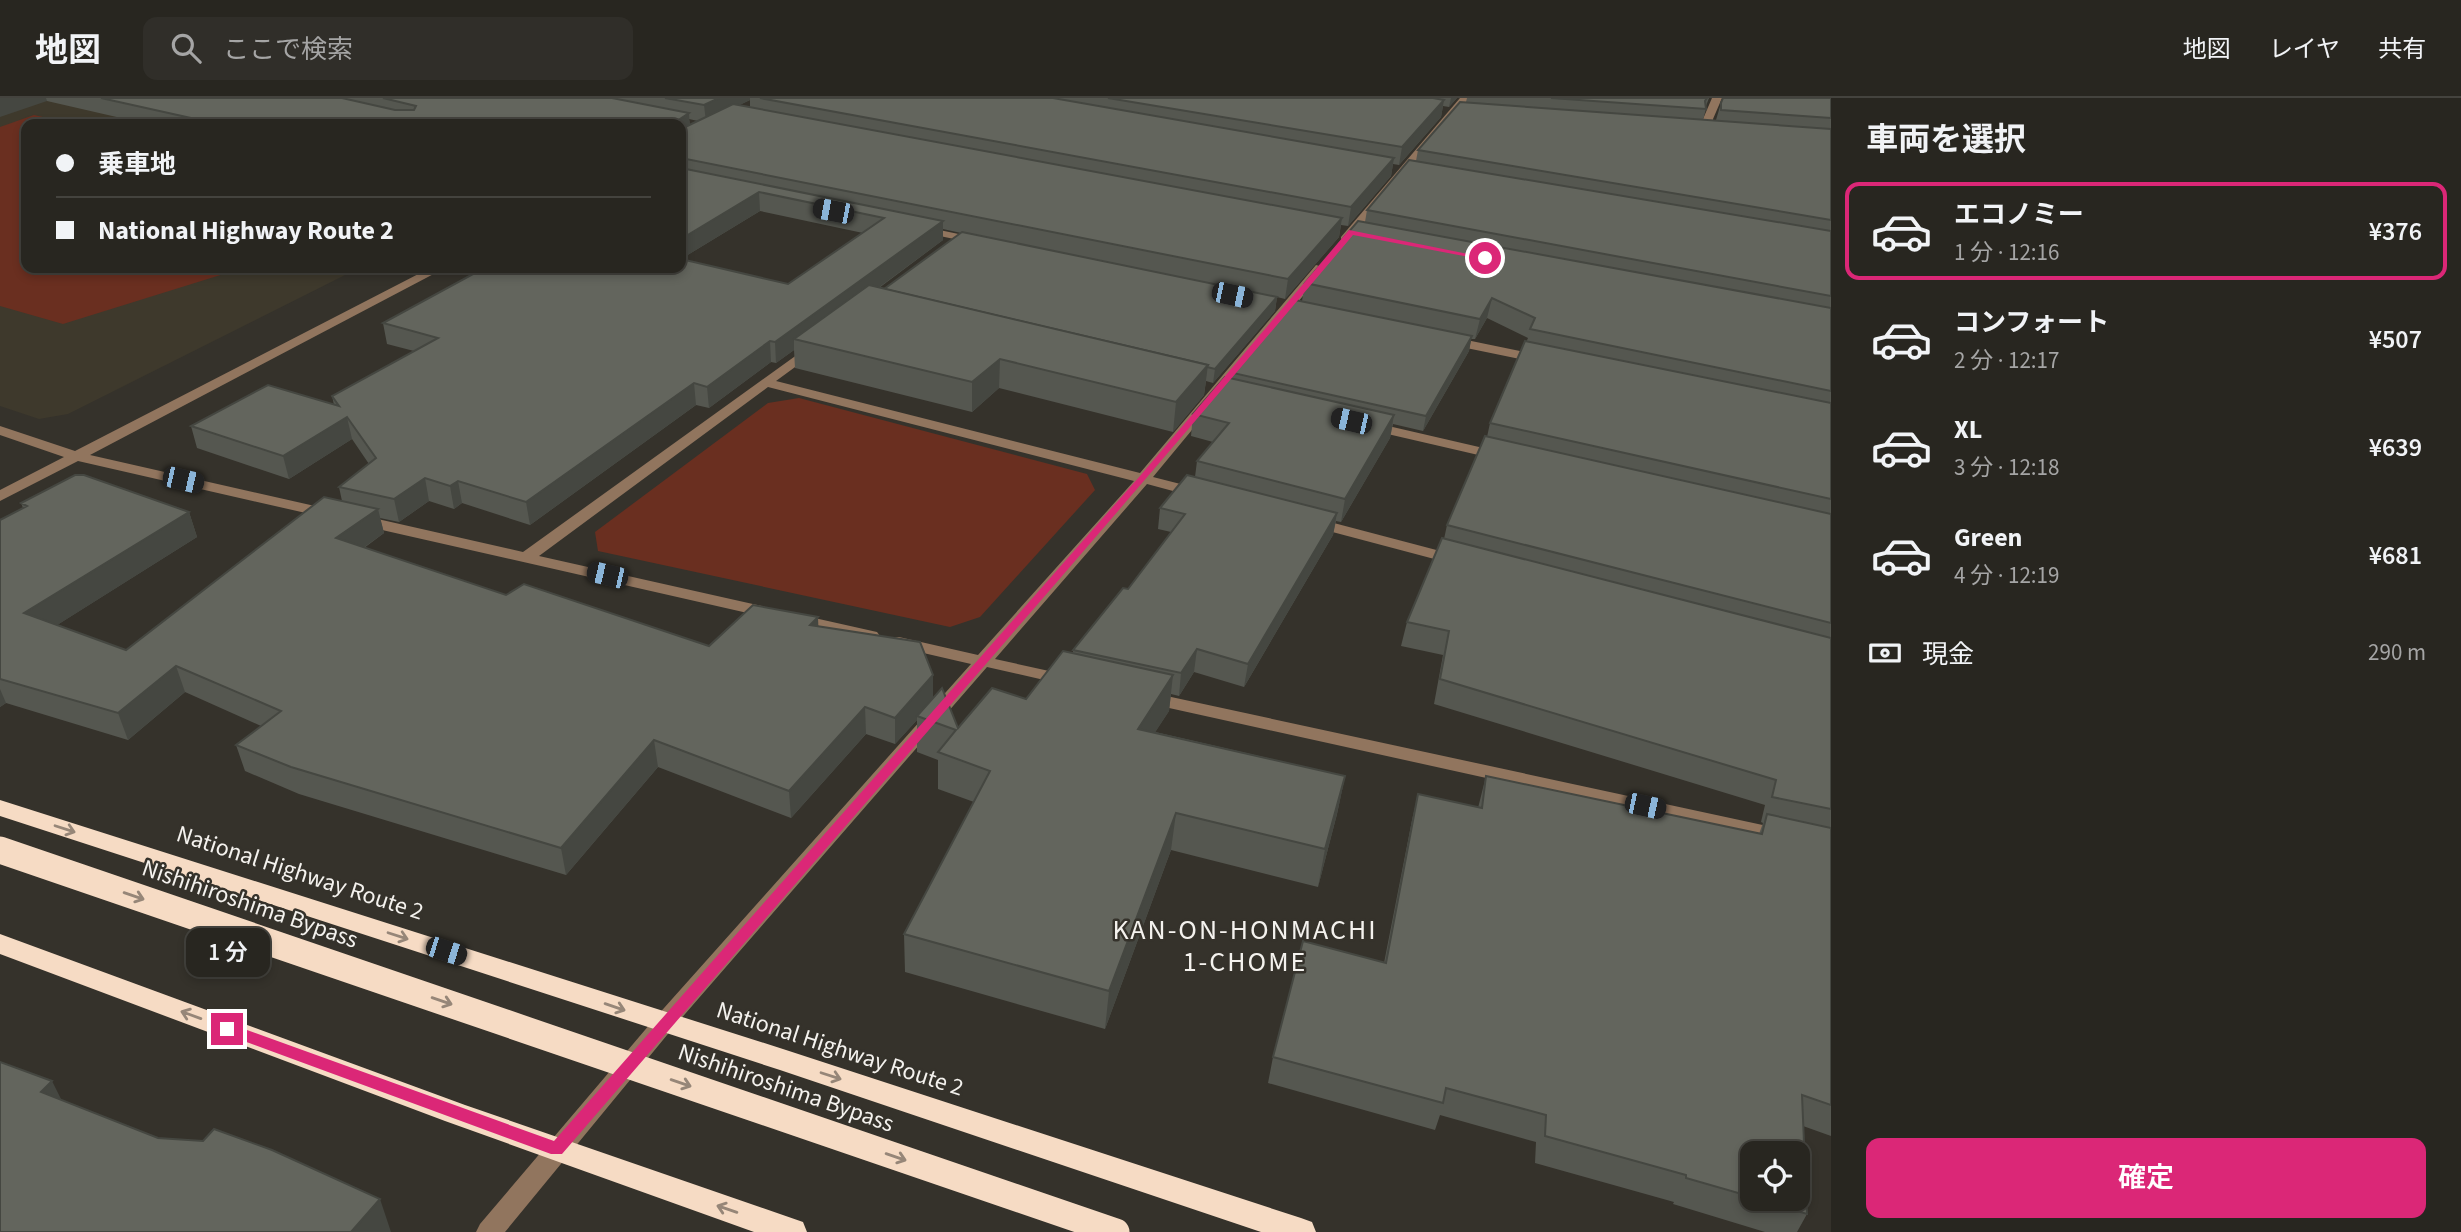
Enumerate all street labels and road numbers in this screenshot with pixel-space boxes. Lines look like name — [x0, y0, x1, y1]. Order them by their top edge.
street label: National Highway Route 2 — [172, 816, 428, 930]
street label: Nishihiroshima Bypass — [137, 851, 363, 957]
street label: National Highway Route 2 — [712, 992, 968, 1106]
street label: Nishihiroshima Bypass — [673, 1035, 899, 1141]

